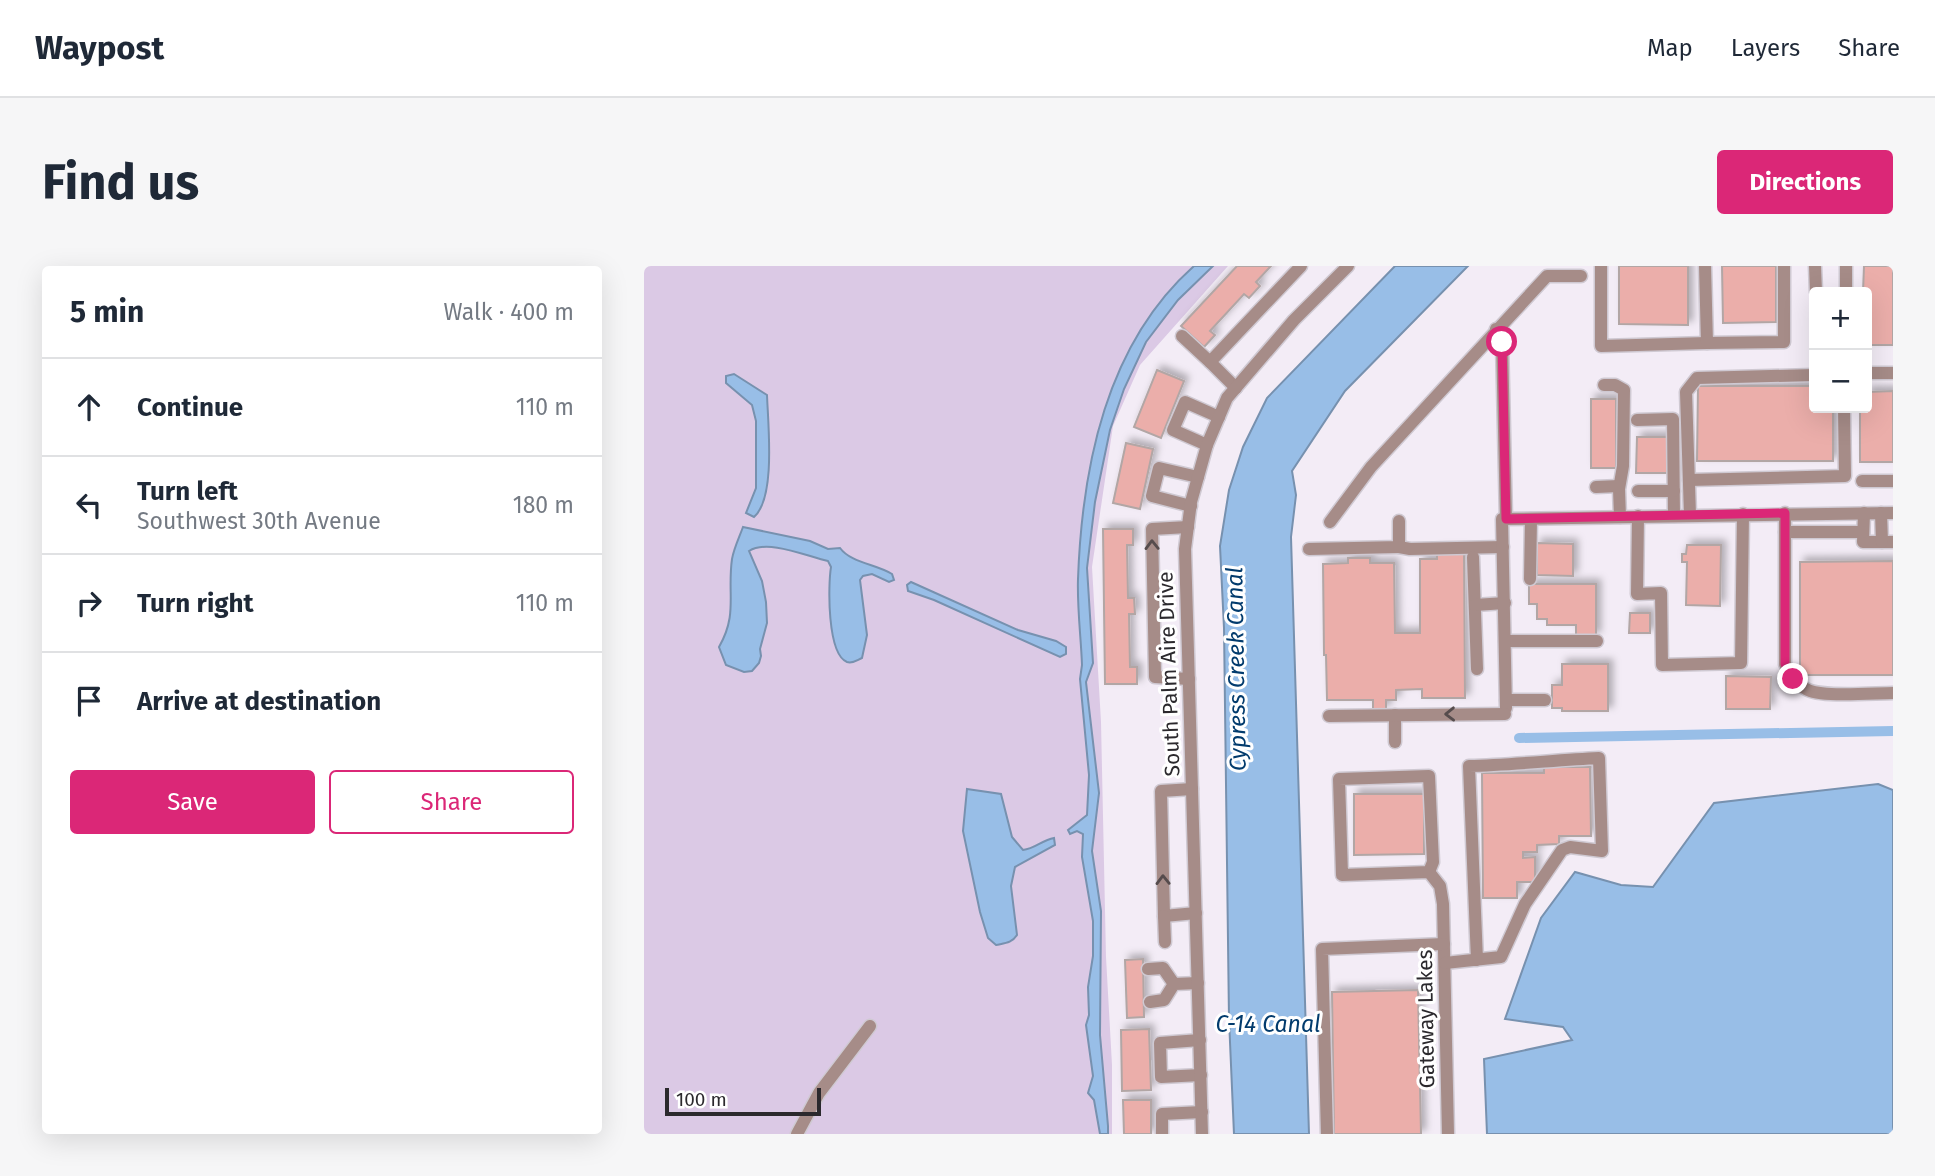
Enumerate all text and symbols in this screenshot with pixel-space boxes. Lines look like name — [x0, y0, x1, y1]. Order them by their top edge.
text: Waypost — [35, 28, 164, 68]
text: Map — [1647, 34, 1693, 62]
text: Layers — [1731, 34, 1800, 62]
text: Share — [1838, 34, 1900, 62]
button: Directions — [1717, 150, 1893, 214]
text: Find us — [42, 153, 199, 212]
map controls — [1809, 287, 1872, 413]
button: + — [1809, 287, 1872, 350]
text: 5 min — [70, 294, 144, 330]
text: Walk · 400 m — [443, 298, 574, 326]
route start — [1486, 326, 1517, 357]
button: − — [1809, 350, 1872, 413]
icon: ahead — [70, 388, 108, 426]
text: Continue — [137, 392, 243, 423]
text: 110 m — [516, 393, 574, 421]
text: Turn left — [137, 476, 238, 507]
icon: left — [70, 486, 108, 524]
text: 180 m — [513, 491, 574, 519]
text: Southwest 30th Avenue — [137, 507, 381, 535]
one-way arrow — [1145, 539, 1160, 550]
water label: Cypress Creek Canal — [1220, 567, 1252, 771]
street label: South Palm Aire Drive — [1152, 571, 1186, 777]
icon: right — [70, 584, 108, 622]
text: Turn right — [137, 588, 254, 619]
text: 110 m — [516, 589, 574, 617]
route end — [1777, 663, 1808, 694]
icon: arrive — [70, 682, 108, 720]
text: Arrive at destination — [137, 686, 381, 717]
one-way arrow — [1444, 707, 1455, 722]
button: Save — [70, 770, 315, 834]
button: Share — [329, 770, 574, 834]
one-way arrow — [1155, 874, 1171, 885]
street label: Gateway Lakes — [1412, 949, 1440, 1089]
water label: C-14 Canal — [1215, 1010, 1321, 1038]
scale bar — [665, 1085, 821, 1117]
text: 100 m — [676, 1088, 727, 1111]

